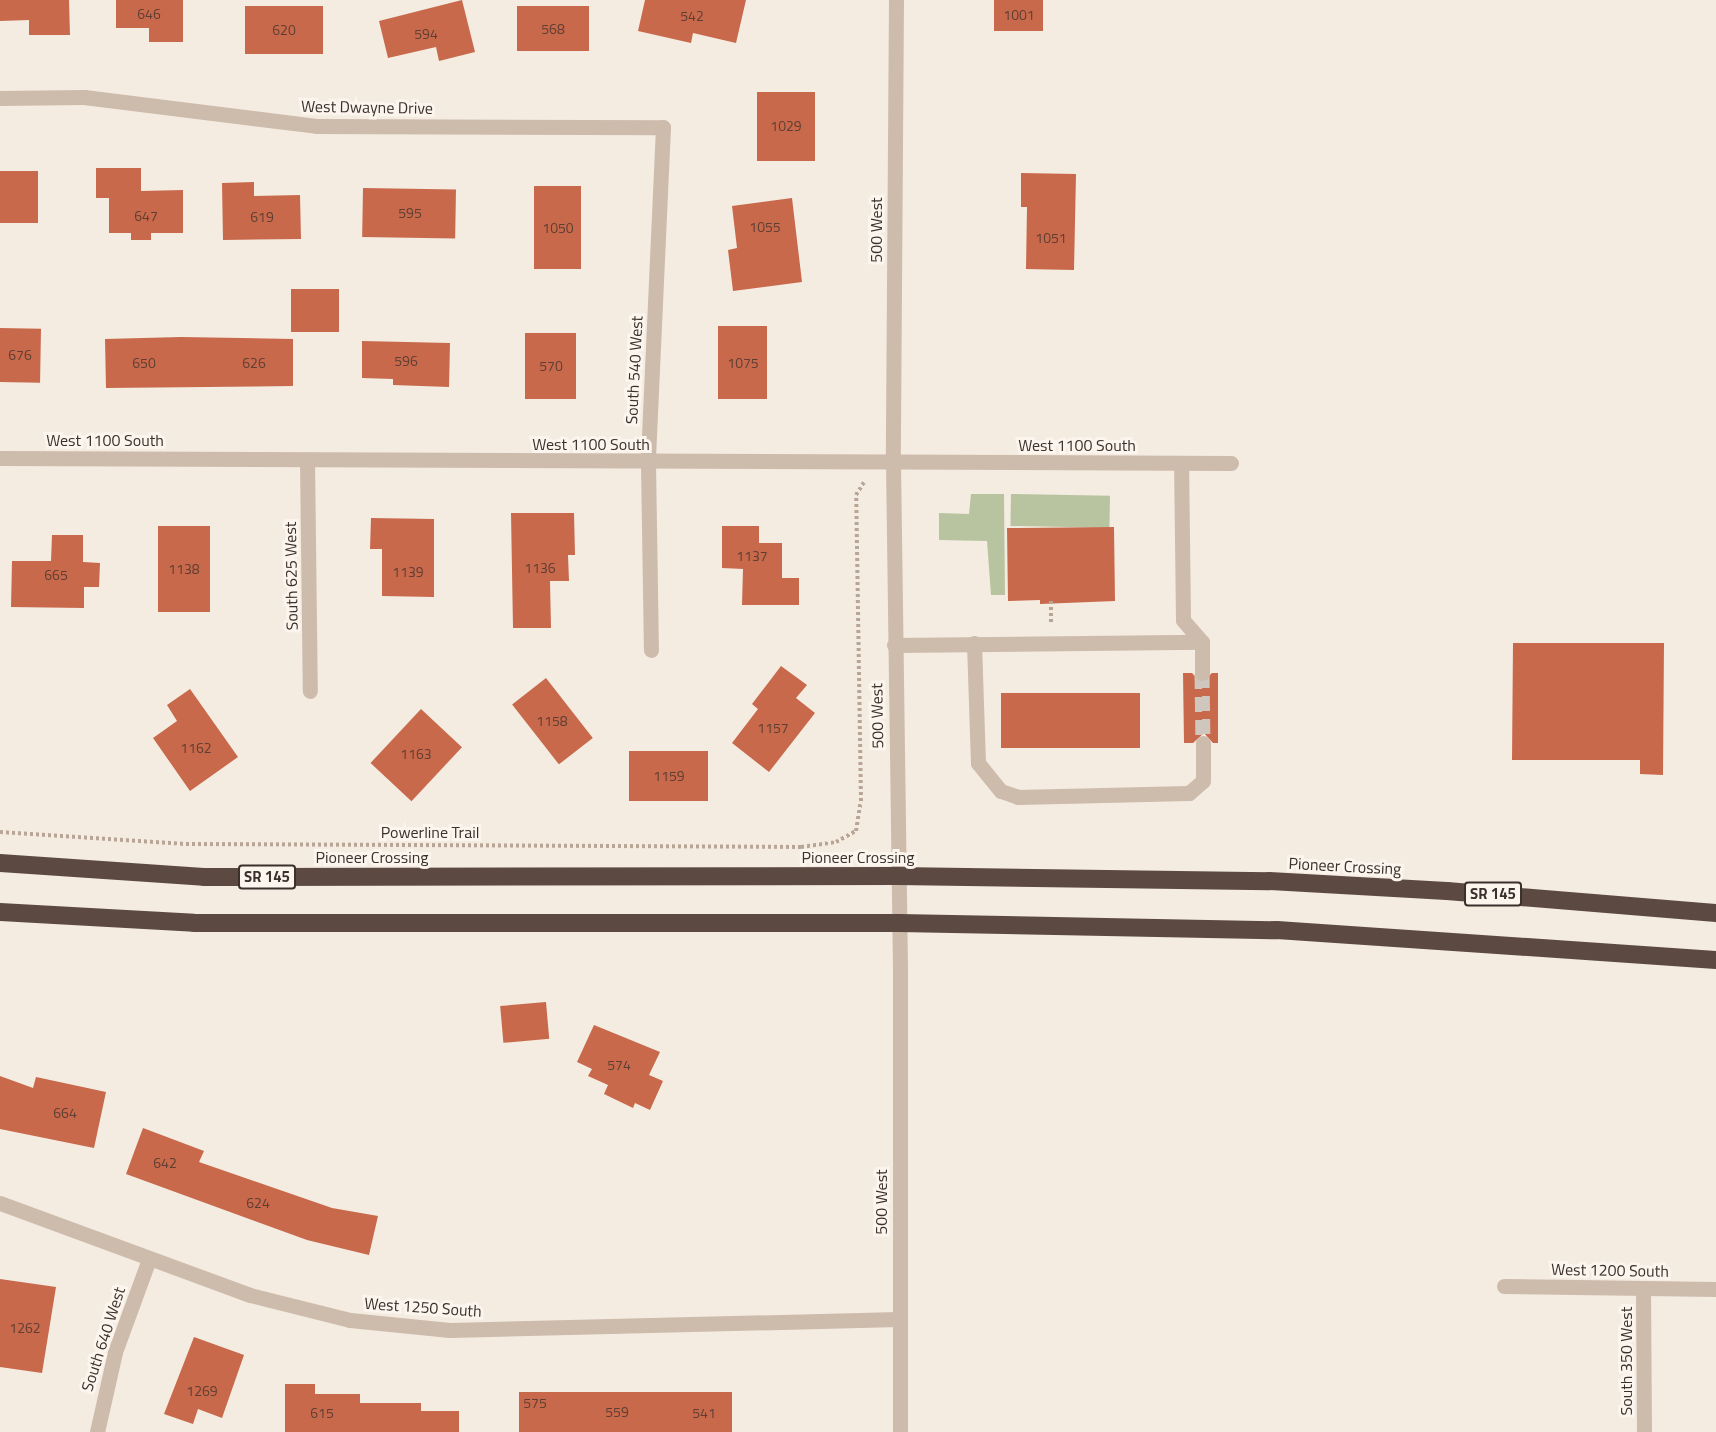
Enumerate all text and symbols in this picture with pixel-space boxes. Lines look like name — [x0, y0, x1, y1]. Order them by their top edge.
house number: 646 — [137, 6, 161, 22]
house number: 1001 — [1003, 7, 1035, 23]
house number: 542 — [680, 8, 704, 24]
house number: 568 — [541, 21, 565, 37]
house number: 620 — [272, 22, 296, 38]
house number: 594 — [414, 26, 438, 42]
street label: West Dwayne Drive — [301, 96, 433, 118]
house number: 1029 — [770, 118, 802, 134]
street label: 500 West — [866, 197, 886, 263]
house number: 595 — [398, 205, 422, 221]
house number: 647 — [134, 208, 158, 224]
house number: 619 — [250, 209, 274, 225]
house number: 1055 — [749, 219, 781, 235]
house number: 1050 — [542, 220, 574, 236]
house number: 1051 — [1035, 230, 1067, 246]
street label: South 540 West — [622, 315, 646, 425]
house number: 676 — [8, 347, 32, 363]
house number: 596 — [394, 353, 418, 369]
house number: 650 — [132, 355, 156, 371]
house number: 626 — [242, 355, 266, 371]
house number: 1075 — [727, 355, 759, 371]
house number: 570 — [539, 358, 563, 374]
street label: West 1100 South — [46, 430, 164, 450]
street label: West 1100 South — [532, 434, 650, 454]
street label: West 1100 South — [1018, 435, 1136, 455]
street label: South 625 West — [280, 521, 302, 631]
house number: 1137 — [736, 548, 768, 564]
house number: 1136 — [524, 560, 556, 576]
house number: 1138 — [168, 561, 200, 577]
house number: 1139 — [392, 564, 424, 580]
house number: 665 — [44, 567, 68, 583]
street label: 500 West — [867, 683, 887, 749]
house number: 1158 — [536, 713, 568, 729]
house number: 1157 — [757, 720, 789, 736]
house number: 1162 — [180, 740, 212, 756]
house number: 1163 — [400, 746, 432, 762]
house number: 1159 — [653, 768, 685, 784]
street label: Powerline Trail — [381, 822, 479, 842]
street label: Pioneer Crossing — [316, 847, 428, 867]
street label: Pioneer Crossing — [802, 847, 914, 867]
street label: Pioneer Crossing — [1288, 853, 1402, 879]
road number: SR 145 — [237, 865, 297, 889]
road number: SR 145 — [1463, 882, 1523, 906]
house number: 574 — [607, 1057, 631, 1073]
house number: 664 — [53, 1105, 77, 1121]
house number: 642 — [153, 1155, 177, 1171]
street label: 500 West — [871, 1169, 891, 1235]
house number: 624 — [246, 1195, 270, 1211]
street label: West 1200 South — [1551, 1259, 1669, 1281]
street label: South 640 West — [77, 1284, 129, 1394]
street label: West 1250 South — [364, 1293, 482, 1321]
street label: South 350 West — [1616, 1307, 1636, 1415]
house number: 1262 — [9, 1320, 41, 1336]
house number: 1269 — [186, 1383, 218, 1399]
house number: 575 — [523, 1395, 547, 1411]
house number: 559 — [605, 1404, 629, 1420]
house number: 615 — [310, 1405, 334, 1421]
house number: 541 — [692, 1405, 716, 1421]

